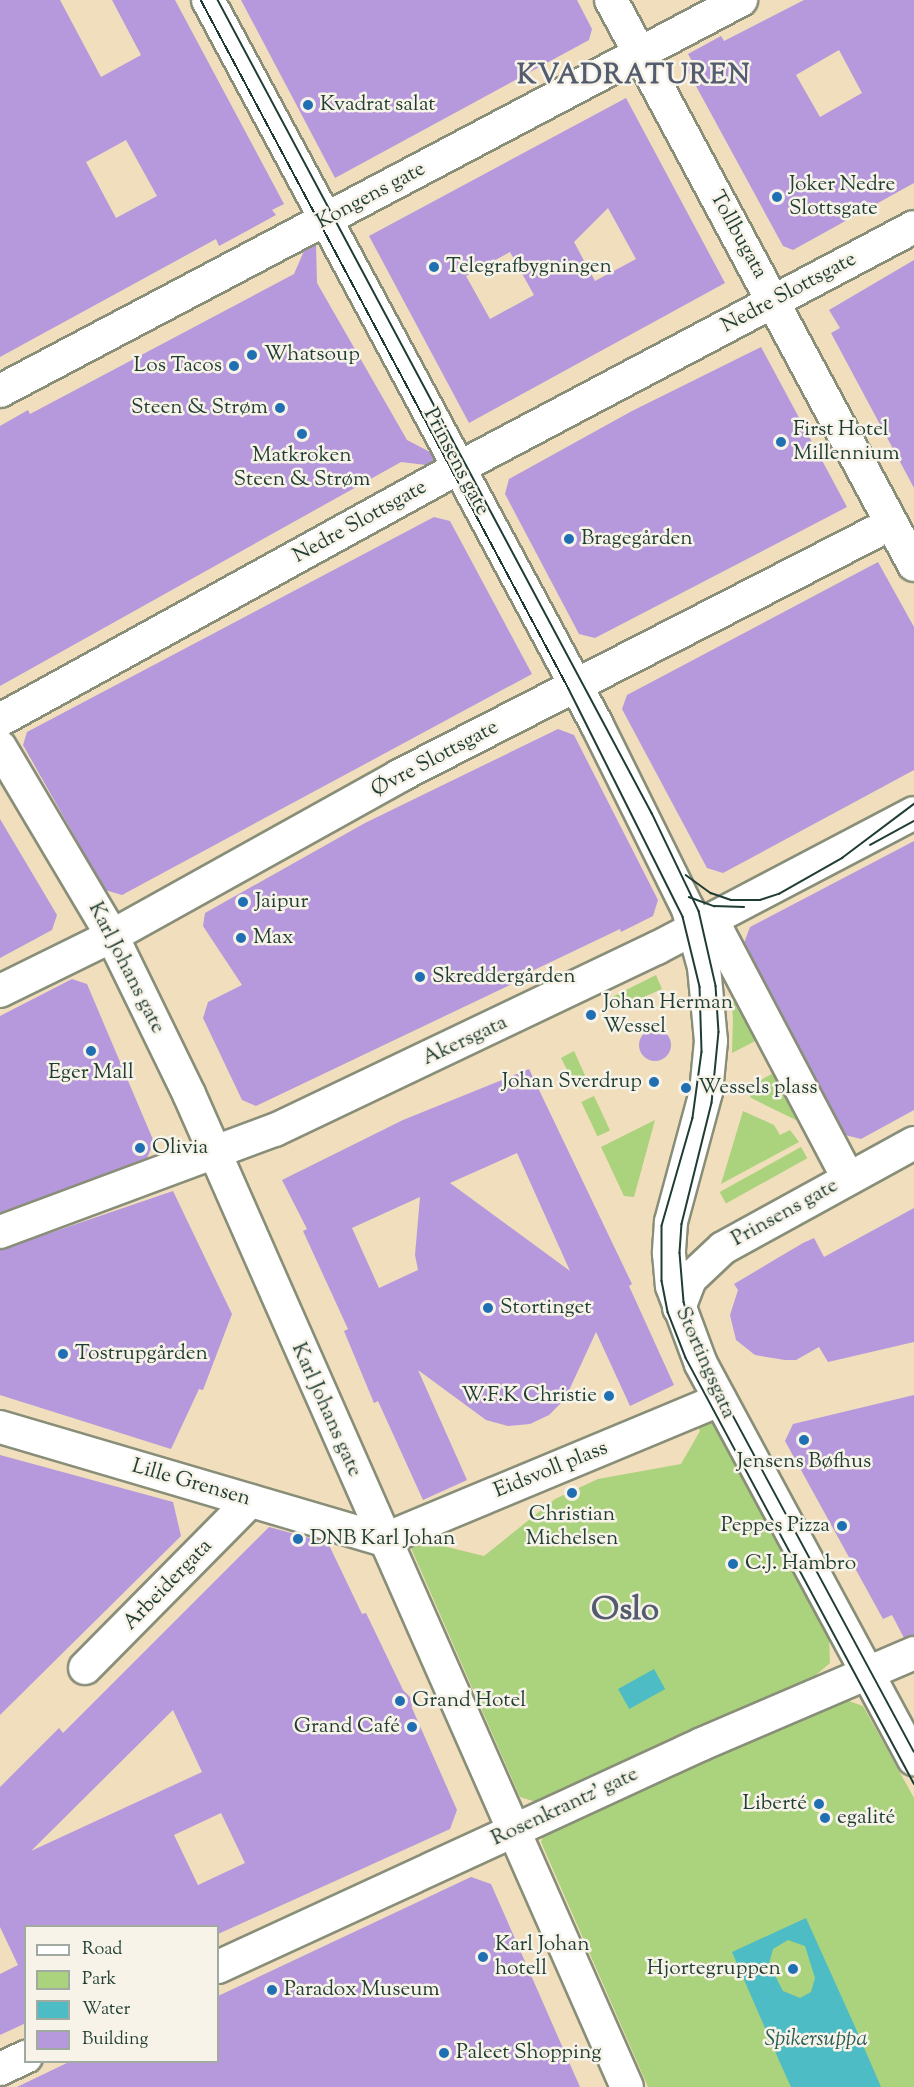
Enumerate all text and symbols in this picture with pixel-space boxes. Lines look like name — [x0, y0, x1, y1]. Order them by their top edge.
district label: KVADRATUREN — [517, 61, 751, 93]
place label: Kvadrat salat — [320, 92, 436, 118]
marker: Kvadrat salat — [301, 98, 315, 112]
street label: Kongens gate — [312, 157, 430, 235]
place label: Joker Nedre Slottsgate — [789, 172, 895, 222]
street label: Tollbugata — [704, 187, 772, 283]
marker: Joker Nedre Slottsgate — [770, 190, 784, 204]
street label: Nedre Slottsgate — [717, 247, 861, 339]
place label: Telegrafbygningen — [446, 254, 612, 280]
marker: Telegrafbygningen — [427, 260, 441, 274]
place label: Whatsoup — [264, 342, 360, 368]
marker: Whatsoup — [245, 348, 259, 362]
place label: Los Tacos — [134, 353, 222, 379]
marker: Los Tacos — [227, 359, 241, 373]
place label: Steen & Strøm — [131, 395, 268, 421]
marker: Steen & Strøm — [273, 401, 287, 415]
street label: Prinsens gate — [417, 404, 495, 520]
place label: First Hotel Millennium — [793, 417, 900, 467]
marker: Matkroken Steen & Strøm — [295, 427, 309, 441]
marker: First Hotel Millennium — [774, 435, 788, 449]
place label: Matkroken Steen & Strøm — [234, 443, 370, 493]
street label: Nedre Slottsgate — [289, 475, 431, 569]
place label: Bragegården — [581, 526, 693, 552]
marker: Bragegården — [562, 532, 576, 546]
street label: Øvre Slottsgate — [367, 715, 503, 803]
place label: Jaipur — [255, 889, 308, 915]
marker: Jaipur — [236, 895, 250, 909]
street label: Karl Johans gate — [82, 898, 170, 1038]
place label: Max — [253, 925, 293, 951]
marker: Max — [234, 931, 248, 945]
place label: Skreddergården — [432, 964, 576, 990]
marker: Skreddergården — [413, 970, 427, 984]
place label: Johan Herman Wessel — [603, 990, 733, 1040]
marker: Johan Herman Wessel — [584, 1008, 598, 1022]
street label: Akersgata — [419, 1010, 511, 1072]
marker: Eger Mall — [84, 1044, 98, 1058]
place label: Eger Mall — [48, 1060, 134, 1086]
place label: Johan Sverdrup — [502, 1069, 642, 1095]
marker: Johan Sverdrup — [647, 1075, 661, 1089]
place label: Wessels plass — [698, 1075, 817, 1101]
marker: Wessels plass — [679, 1081, 693, 1095]
place label: Olivia — [152, 1135, 208, 1161]
marker: Olivia — [133, 1141, 147, 1155]
street label: Prinsens gate — [727, 1173, 843, 1253]
place label: Stortinget — [500, 1295, 591, 1321]
marker: Stortinget — [481, 1301, 495, 1315]
street label: Stortingsgata — [669, 1303, 741, 1423]
street label: Karl Johans gate — [285, 1339, 367, 1481]
place label: Tostrupgården — [75, 1341, 208, 1367]
marker: Tostrupgården — [56, 1347, 70, 1361]
place label: W.F.K Christie — [461, 1383, 597, 1409]
marker: W.F.K Christie — [602, 1389, 616, 1403]
marker: Jensens Bøfhus — [797, 1433, 811, 1447]
street label: Eidsvoll plass — [491, 1436, 611, 1504]
place label: Jensens Bøfhus — [737, 1449, 871, 1475]
street label: Lille Grensen — [129, 1454, 253, 1512]
marker: Christian Michelsen — [565, 1486, 579, 1500]
place label: Christian Michelsen — [526, 1502, 618, 1552]
place label: Peppes Pizza — [721, 1513, 830, 1539]
marker: Peppes Pizza — [835, 1519, 849, 1533]
place label: DNB Karl Johan — [310, 1526, 455, 1552]
marker: DNB Karl Johan — [291, 1532, 305, 1546]
street label: Arbeidergata — [118, 1534, 218, 1636]
place label: C.J. Hambro — [745, 1551, 856, 1577]
marker: C.J. Hambro — [726, 1557, 740, 1571]
district label: Oslo — [591, 1592, 659, 1632]
place label: Grand Hotel — [412, 1688, 526, 1714]
marker: Grand Hotel — [393, 1694, 407, 1708]
place label: Grand Café — [294, 1714, 400, 1740]
marker: Grand Café — [405, 1720, 419, 1734]
street label: Rosenkrantz’ gate — [488, 1762, 642, 1852]
place label: Liberté — [742, 1791, 807, 1817]
marker: Liberté — [812, 1797, 826, 1811]
place label: egalité — [837, 1805, 895, 1831]
marker: egalité — [818, 1811, 832, 1825]
legend — [24, 1925, 219, 2063]
place label: Karl Johan hotell — [495, 1932, 590, 1982]
text: Road — [82, 1937, 122, 1963]
marker: Karl Johan hotell — [476, 1950, 490, 1964]
place label: Hjortegruppen — [647, 1956, 781, 1982]
marker: Hjortegruppen — [786, 1962, 800, 1976]
text: Park — [82, 1967, 116, 1993]
place label: Paradox Museum — [284, 1977, 440, 2003]
marker: Paradox Museum — [265, 1983, 279, 1997]
text: Water — [82, 1997, 130, 2023]
text: Building — [82, 2027, 148, 2053]
water label: Spikersuppa — [764, 2028, 868, 2054]
place label: Paleet Shopping — [456, 2040, 601, 2066]
marker: Paleet Shopping — [437, 2046, 451, 2060]

